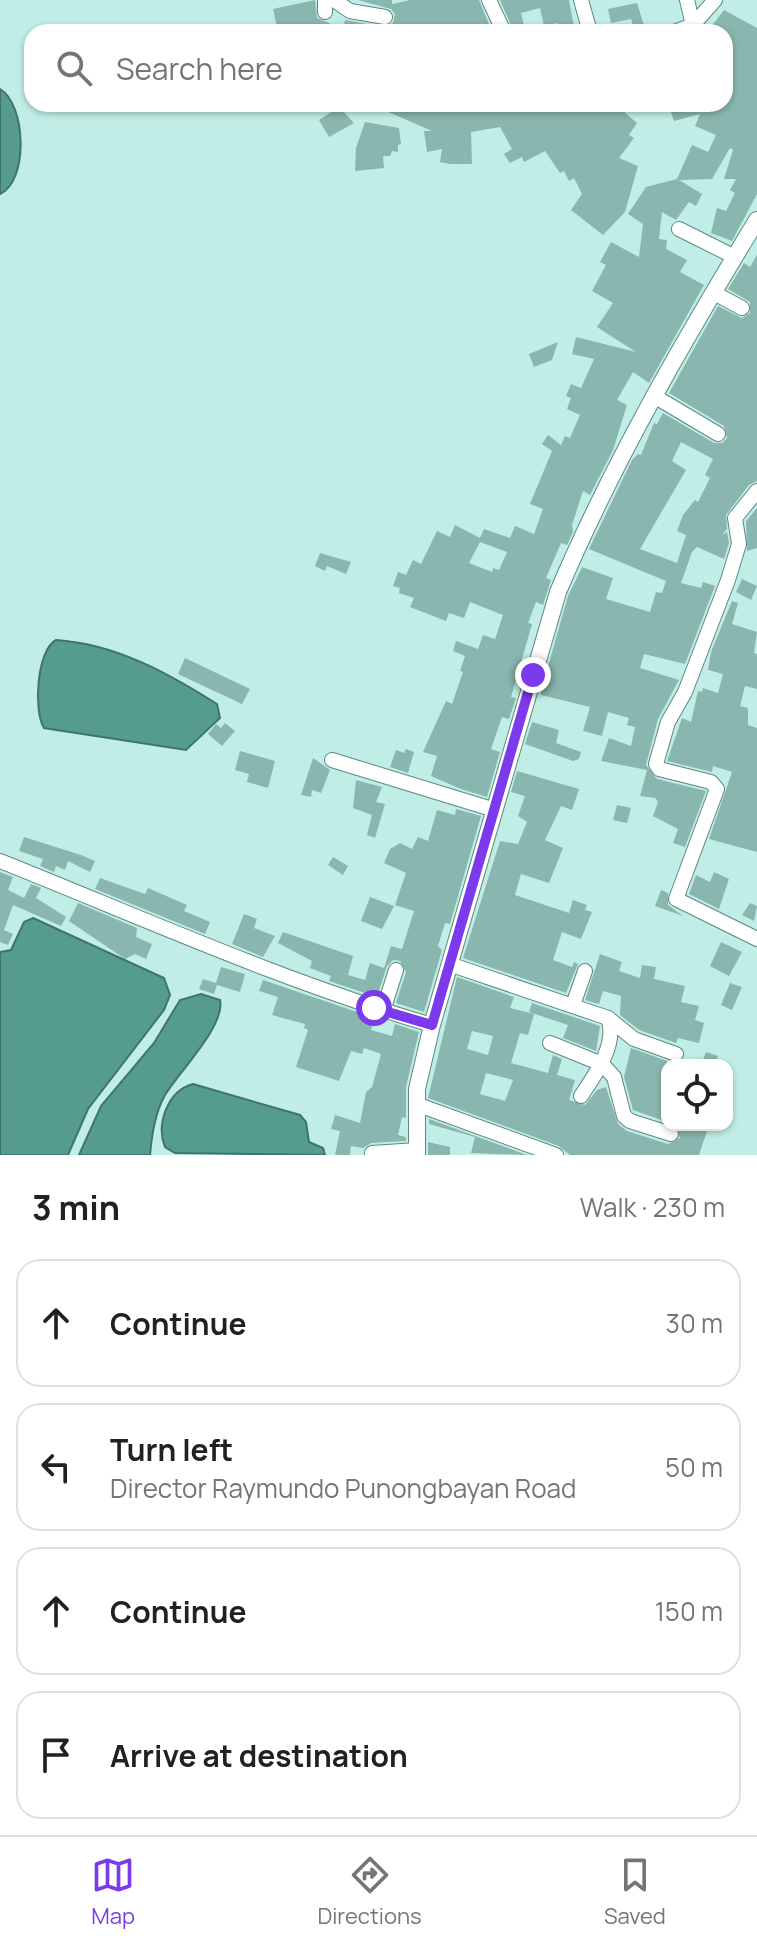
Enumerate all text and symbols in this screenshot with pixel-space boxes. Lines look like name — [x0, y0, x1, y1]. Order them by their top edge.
search box — [24, 24, 733, 112]
icon: search — [52, 46, 96, 90]
text: Search here — [116, 48, 283, 89]
route end — [515, 657, 551, 693]
route start — [356, 990, 392, 1026]
map controls — [661, 1059, 733, 1131]
button: locate — [661, 1059, 733, 1131]
text: 3 min — [32, 1184, 120, 1230]
text: Walk · 230 m — [580, 1189, 725, 1225]
icon: ahead — [34, 1301, 78, 1345]
text: Continue — [110, 1303, 246, 1344]
text: 30 m — [666, 1305, 723, 1341]
text: Turn left — [110, 1429, 233, 1470]
icon: left — [34, 1445, 78, 1489]
text: 50 m — [665, 1449, 723, 1485]
text: Director Raymundo Punongbayan Road — [110, 1470, 576, 1506]
icon: ahead — [34, 1589, 78, 1633]
text: Continue — [110, 1591, 246, 1632]
text: 150 m — [655, 1593, 723, 1629]
icon: arrive — [34, 1733, 78, 1777]
text: Arrive at destination — [110, 1735, 408, 1776]
tab: Map — [91, 1853, 135, 1931]
tab: Directions — [317, 1853, 422, 1931]
tab: Saved — [604, 1853, 666, 1931]

